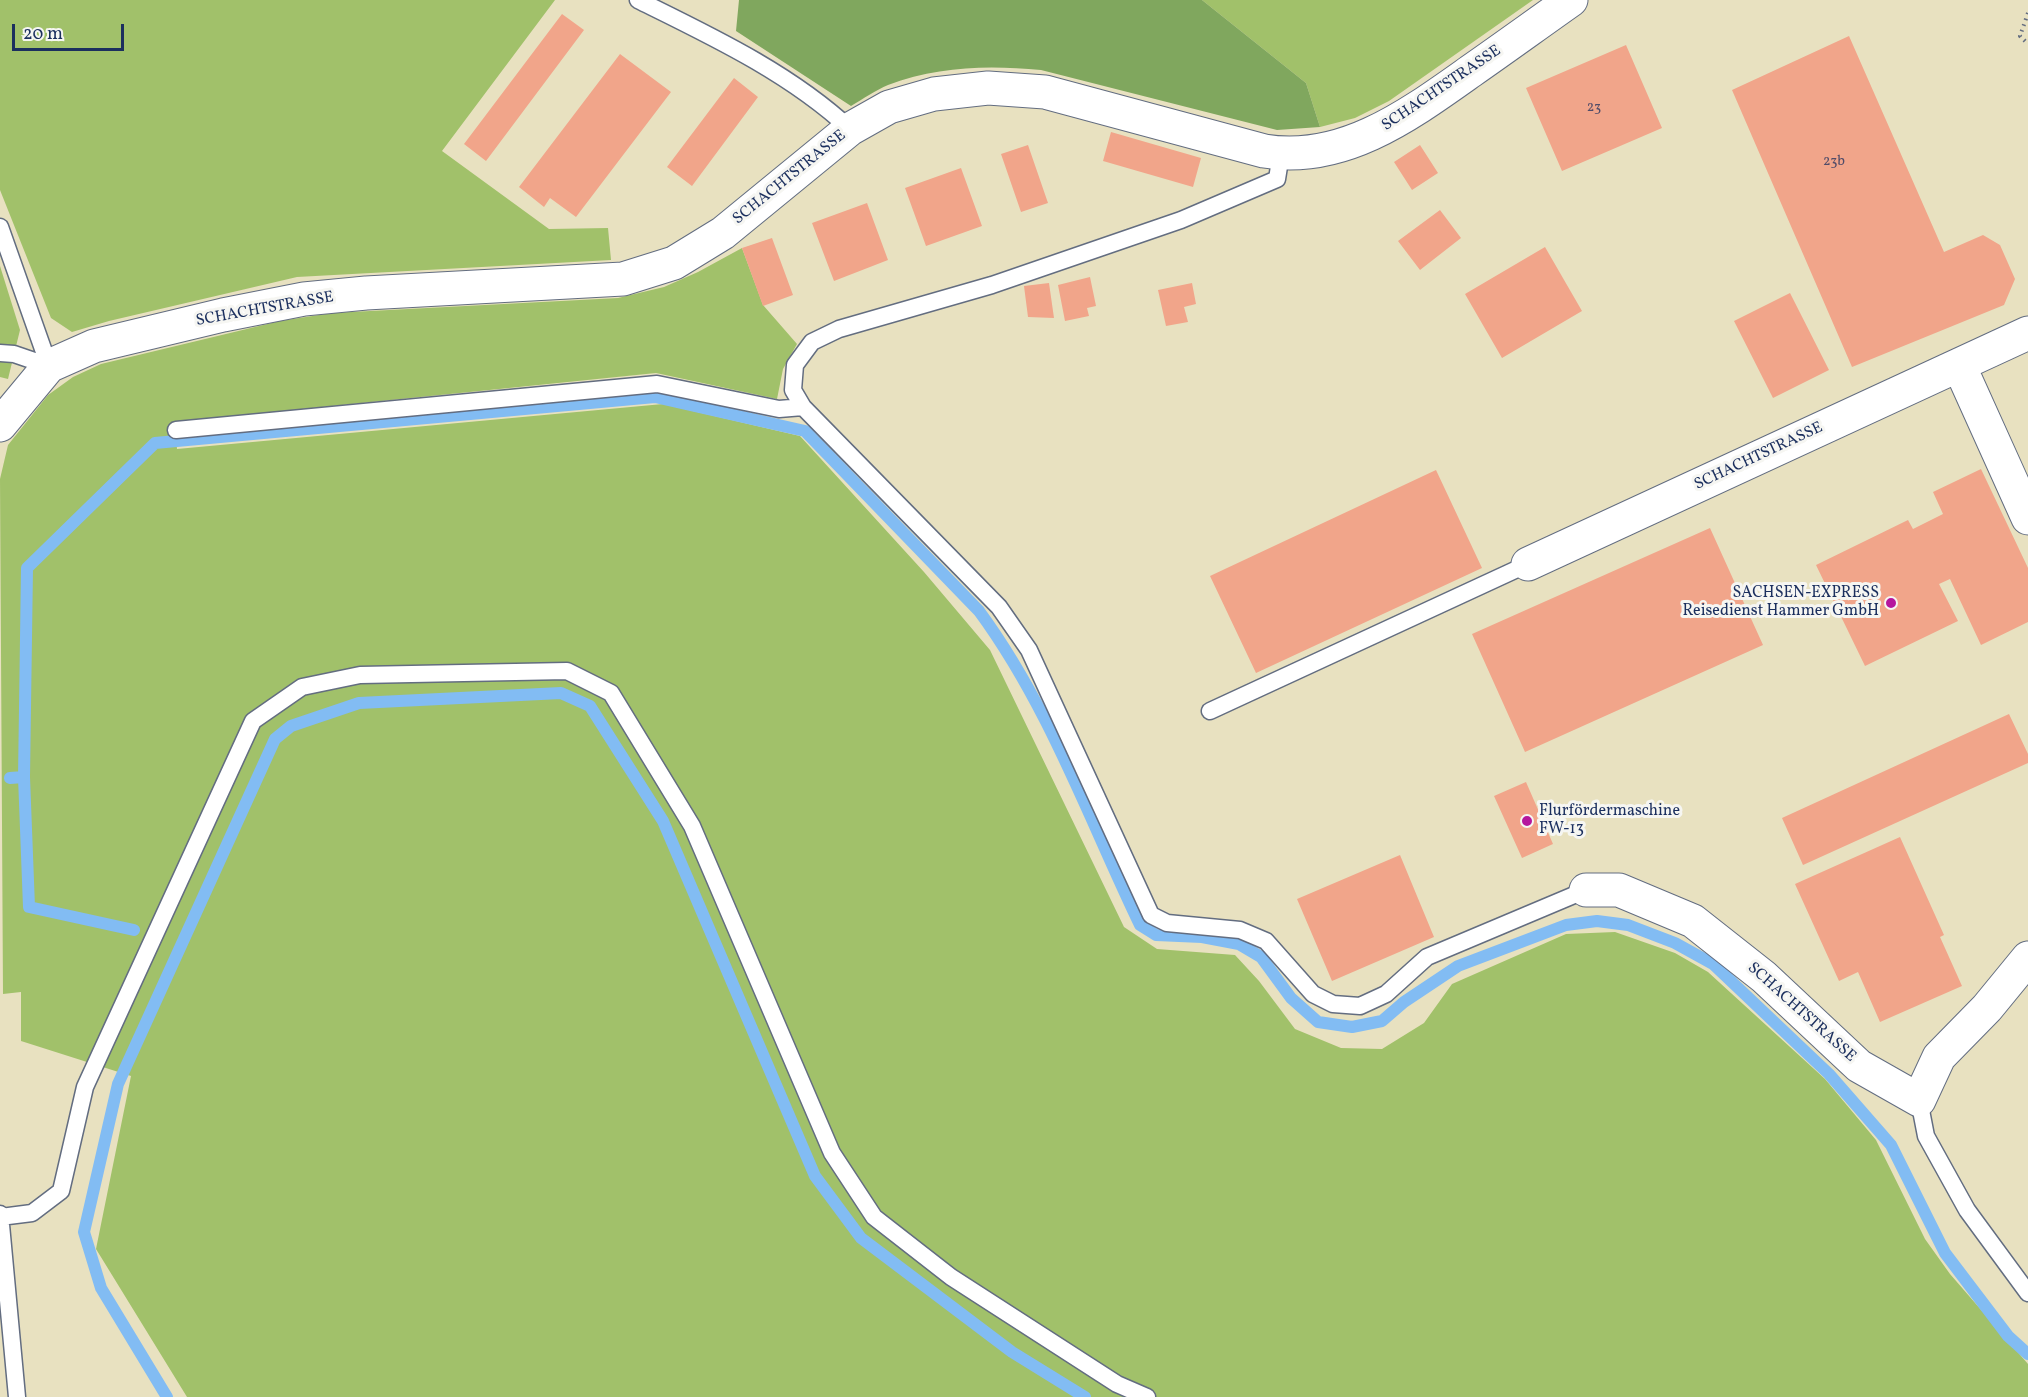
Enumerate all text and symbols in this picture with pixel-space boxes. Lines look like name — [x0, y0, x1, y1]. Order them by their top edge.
scale bar — [15, 12, 128, 50]
text: 20 m — [23, 22, 63, 47]
street label: SCHACHTSTRASSE — [1379, 42, 1505, 136]
house number: 23 — [1587, 100, 1601, 116]
street label: SCHACHTSTRASSE — [730, 127, 850, 229]
house number: 23b — [1823, 154, 1845, 170]
street label: SCHACHTSTRASSE — [195, 288, 335, 332]
street label: SCHACHTSTRASSE — [1692, 419, 1826, 495]
place label: SACHSEN-EXPRESS Reisedienst Hammer GmbH — [1682, 584, 1879, 622]
marker: SACHSEN-EXPRESS Reisedienst Hammer GmbH — [1884, 596, 1898, 610]
place label: Flurfördermaschine FW-13 — [1539, 802, 1680, 840]
marker: Flurfördermaschine FW-13 — [1520, 814, 1534, 828]
street label: SCHACHTSTRASSE — [1743, 959, 1859, 1067]

